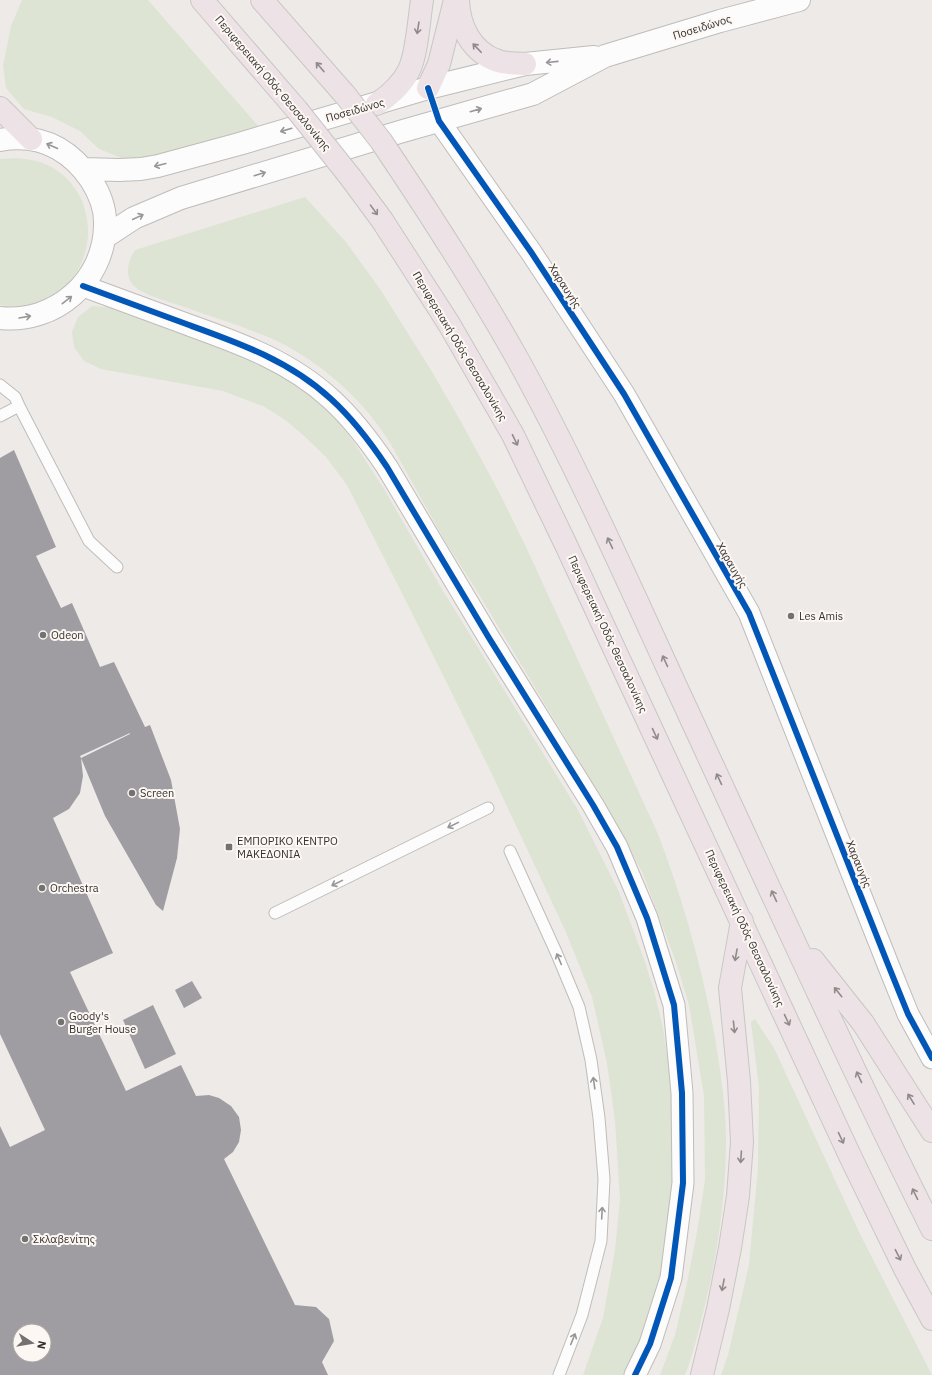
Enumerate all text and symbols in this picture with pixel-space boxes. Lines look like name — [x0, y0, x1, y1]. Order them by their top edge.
street label: Ποσειδώνος — [671, 11, 733, 43]
street label: Περιφερειακή Οδός Θεσσαλονίκης — [212, 13, 334, 153]
one-way arrow — [414, 21, 422, 34]
one-way arrow — [472, 43, 482, 53]
one-way arrow — [546, 58, 559, 65]
one-way arrow — [316, 61, 325, 72]
street label: Ποσειδώνος — [324, 95, 386, 125]
one-way arrow — [469, 106, 482, 113]
one-way arrow — [279, 127, 292, 134]
one-way arrow — [47, 142, 59, 149]
one-way arrow — [154, 162, 167, 169]
one-way arrow — [254, 170, 267, 177]
one-way arrow — [370, 204, 378, 215]
one-way arrow — [132, 213, 144, 220]
street label: Χαραυγής — [545, 261, 585, 311]
street label: Περιφερειακή Οδός Θεσσαλονίκης — [410, 269, 510, 423]
one-way arrow — [61, 296, 72, 304]
one-way arrow — [18, 313, 31, 321]
one-way arrow — [512, 433, 519, 445]
one-way arrow — [606, 537, 613, 549]
street label: Χαραυγής — [713, 540, 751, 590]
street label: Περιφερειακή Οδός Θεσσαλονίκης — [565, 553, 651, 715]
place label: Les Amis — [799, 609, 843, 623]
marker: Les Amis — [786, 611, 796, 621]
place label: Odeon — [51, 628, 84, 642]
marker: Odeon — [38, 630, 48, 640]
one-way arrow — [661, 655, 668, 667]
one-way arrow — [651, 728, 659, 740]
one-way arrow — [715, 773, 722, 785]
place label: Screen — [140, 786, 174, 800]
marker: Screen — [127, 788, 137, 798]
one-way arrow — [448, 822, 460, 830]
place label: ΕΜΠΟΡΙΚΟ ΚΕΝΤΡΟ ΜΑΚΕΔΟΝΙΑ — [237, 834, 338, 861]
street label: Χαραυγής — [843, 838, 875, 890]
marker: ΕΜΠΟΡΙΚΟ ΚΕΝΤΡΟ ΜΑΚΕΔΟΝΙΑ — [224, 842, 234, 852]
street label: Περιφερειακή Οδός Θεσσαλονίκης — [702, 847, 788, 1009]
one-way arrow — [331, 880, 343, 887]
place label: Orchestra — [50, 881, 99, 895]
marker: Orchestra — [37, 883, 47, 893]
one-way arrow — [770, 891, 777, 903]
one-way arrow — [732, 948, 740, 961]
one-way arrow — [555, 953, 562, 965]
one-way arrow — [834, 987, 843, 998]
place label: Goody's Burger House — [69, 1009, 136, 1036]
one-way arrow — [784, 1014, 791, 1026]
marker: Goody's Burger House — [56, 1017, 66, 1027]
one-way arrow — [731, 1020, 738, 1033]
one-way arrow — [855, 1071, 862, 1083]
one-way arrow — [590, 1077, 598, 1090]
one-way arrow — [906, 1093, 914, 1105]
one-way arrow — [838, 1132, 846, 1144]
one-way arrow — [737, 1150, 744, 1163]
one-way arrow — [911, 1189, 918, 1201]
one-way arrow — [599, 1207, 606, 1220]
place label: Σκλαβενίτης — [33, 1232, 95, 1246]
marker: Σκλαβενίτης — [20, 1234, 30, 1244]
one-way arrow — [895, 1249, 902, 1261]
one-way arrow — [718, 1278, 726, 1291]
north arrow — [12, 1323, 52, 1363]
one-way arrow — [570, 1333, 577, 1345]
text: N — [34, 1340, 49, 1350]

